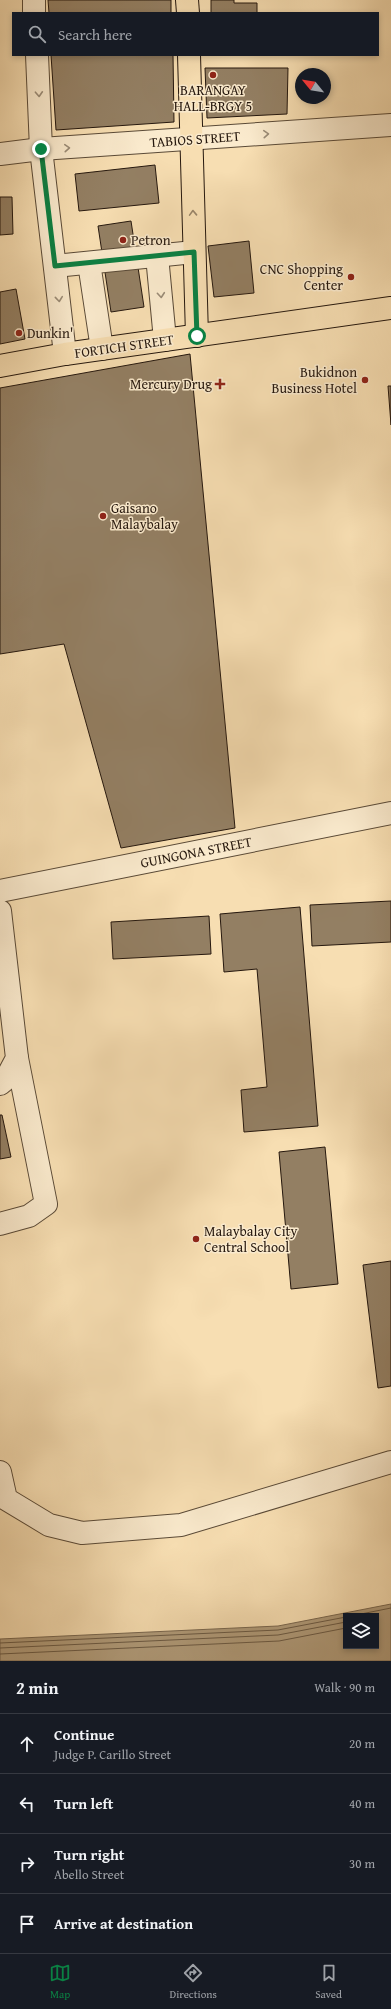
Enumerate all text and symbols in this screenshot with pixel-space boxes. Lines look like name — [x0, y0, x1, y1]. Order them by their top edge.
search box — [12, 12, 379, 56]
icon: search — [26, 23, 48, 45]
text: Search here — [58, 24, 132, 45]
north arrow — [295, 68, 331, 104]
marker: BARANGAY HALL-BRGY 5 — [208, 70, 218, 80]
place label: BARANGAY HALL-BRGY 5 — [174, 80, 252, 116]
one-way arrow — [34, 91, 43, 97]
street label: TABIOS STREET — [149, 126, 241, 152]
one-way arrow — [263, 129, 269, 138]
route end — [32, 140, 50, 158]
one-way arrow — [64, 143, 70, 152]
one-way arrow — [189, 210, 198, 216]
place label: Petron — [131, 230, 171, 250]
marker: Petron — [118, 235, 128, 245]
place label: CNC Shopping Center — [260, 259, 343, 295]
marker: CNC Shopping Center — [346, 272, 356, 282]
one-way arrow — [156, 292, 165, 298]
one-way arrow — [54, 296, 63, 302]
place label: Dunkin' — [27, 323, 73, 343]
route start — [188, 327, 206, 345]
marker: Dunkin' — [14, 328, 24, 338]
street label: FORTICH STREET — [73, 329, 175, 363]
place label: Bukidnon Business Hotel — [271, 362, 357, 398]
place label: Mercury Drug — [130, 374, 212, 394]
marker: Bukidnon Business Hotel — [360, 375, 370, 385]
marker: Mercury Drug — [215, 379, 225, 389]
place label: Gaisano Malaybalay — [111, 498, 178, 534]
marker: Gaisano Malaybalay — [98, 511, 108, 521]
street label: GUINGONA STREET — [139, 831, 254, 873]
place label: Malaybalay City Central School — [204, 1221, 298, 1257]
marker: Malaybalay City Central School — [191, 1234, 201, 1244]
map controls — [343, 1613, 379, 1649]
button: layers — [343, 1613, 379, 1649]
text: 2 min — [16, 1675, 58, 1700]
text: Walk · 90 m — [314, 1678, 375, 1697]
text: Continue — [54, 1724, 115, 1745]
icon: ahead — [16, 1733, 38, 1755]
text: 20 m — [349, 1734, 375, 1753]
text: Judge P. Carillo Street — [54, 1745, 171, 1764]
icon: left — [16, 1793, 38, 1815]
text: Turn left — [54, 1793, 113, 1814]
text: 40 m — [349, 1794, 375, 1813]
text: Turn right — [54, 1844, 125, 1865]
icon: right — [16, 1853, 38, 1875]
text: 30 m — [349, 1854, 375, 1873]
text: Abello Street — [54, 1865, 124, 1884]
icon: arrive — [16, 1913, 38, 1935]
text: Arrive at destination — [54, 1913, 193, 1934]
tab: Map — [49, 1962, 71, 2002]
tab: Directions — [170, 1962, 217, 2002]
tab: Saved — [315, 1962, 342, 2002]

